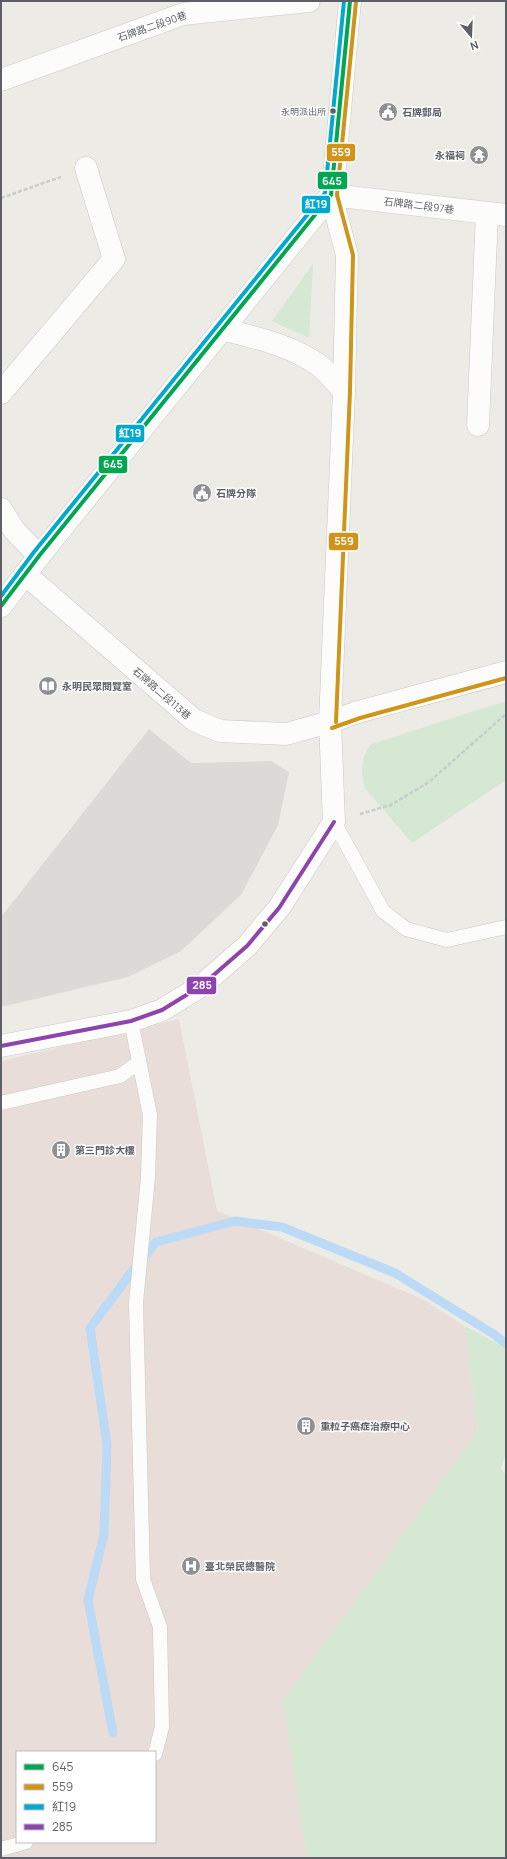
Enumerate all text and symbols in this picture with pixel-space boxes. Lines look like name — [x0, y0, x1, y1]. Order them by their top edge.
street label: 石牌路二段90巷 — [116, 8, 188, 44]
north arrow — [451, 16, 491, 56]
text: N — [468, 38, 481, 54]
public building icon: 石牌郵局 — [377, 101, 399, 123]
place label: 永明派出所 — [281, 105, 326, 118]
place label: 石牌郵局 — [402, 105, 442, 119]
marker: 永明派出所 — [328, 106, 338, 116]
line badge: 559 — [326, 143, 356, 162]
text: 559 — [331, 144, 351, 159]
temple icon: 永福祠 — [468, 144, 490, 166]
place label: 永福祠 — [435, 148, 465, 162]
line badge: 645 — [317, 171, 348, 190]
text: 645 — [322, 173, 342, 188]
street label: 石牌路二段97巷 — [383, 194, 455, 216]
line badge: 紅19 — [301, 195, 331, 214]
text: 紅19 — [305, 196, 327, 211]
line badge: 紅19 — [115, 424, 145, 443]
text: 紅19 — [119, 425, 141, 440]
line badge: 645 — [98, 455, 128, 474]
text: 645 — [103, 456, 123, 471]
public building icon: 石牌分隊 — [191, 482, 213, 504]
place label: 石牌分隊 — [216, 486, 257, 500]
line badge: 559 — [328, 532, 359, 551]
text: 559 — [334, 533, 354, 548]
street label: 石牌路二段113巷 — [130, 664, 194, 722]
library icon: 永明民眾閱覽室 — [37, 675, 59, 697]
place label: 永明民眾閱覽室 — [62, 679, 132, 693]
unlabelled marker — [260, 919, 270, 929]
line badge: 285 — [186, 976, 217, 995]
text: 285 — [192, 977, 212, 992]
building icon: 第三門診大樓 — [50, 1139, 72, 1161]
place label: 第三門診大樓 — [75, 1143, 135, 1157]
building icon: 重粒子癌症治療中心 — [295, 1415, 317, 1437]
place label: 重粒子癌症治療中心 — [320, 1419, 410, 1433]
hospital icon: 臺北榮民總醫院 — [180, 1555, 202, 1577]
place label: 臺北榮民總醫院 — [205, 1559, 275, 1573]
legend — [16, 1751, 156, 1843]
text: 645 — [52, 1758, 74, 1775]
text: 559 — [52, 1778, 73, 1795]
text: 紅19 — [52, 1798, 76, 1815]
text: 285 — [52, 1818, 73, 1835]

